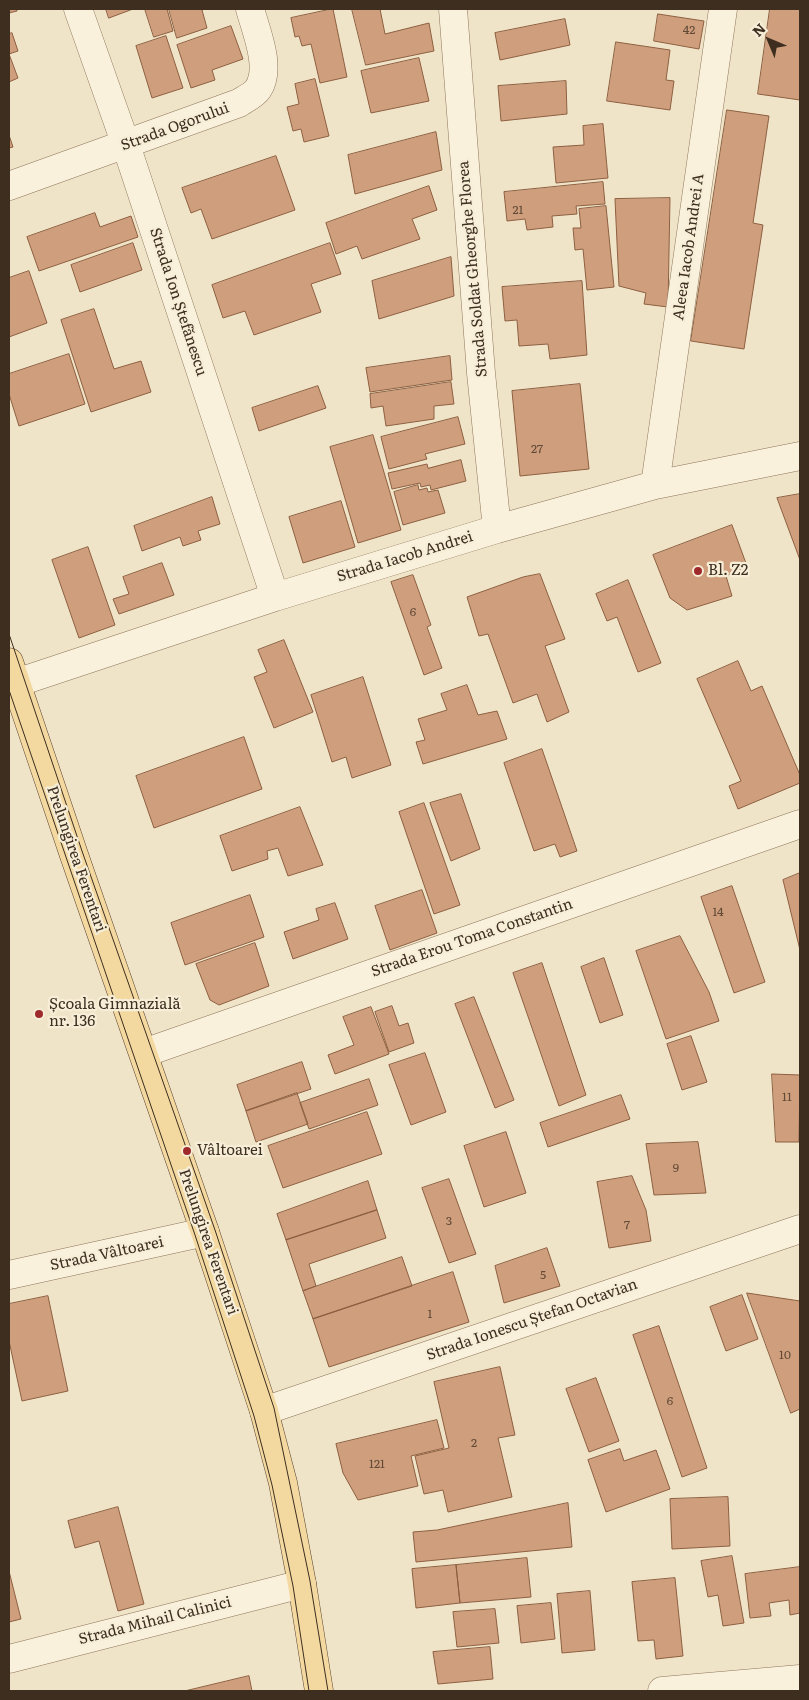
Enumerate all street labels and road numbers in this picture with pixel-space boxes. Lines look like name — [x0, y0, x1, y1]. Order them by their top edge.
street label: Strada Ogorului — [118, 99, 232, 155]
street label: Strada Soldat Gheorghe Florea — [455, 160, 491, 378]
street label: Aleea Iacob Andrei A — [670, 172, 708, 322]
street label: Strada Ion Ștefănescu — [146, 226, 210, 378]
street label: Strada Iacob Andrei — [335, 528, 475, 586]
street label: Prelungirea Ferentari — [43, 784, 109, 934]
street label: Strada Erou Toma Constantin — [369, 895, 575, 981]
street label: Prelungirea Ferentari — [175, 1167, 241, 1317]
street label: Strada Vâltoarei — [49, 1233, 165, 1275]
street label: Strada Ionescu Ștefan Octavian — [424, 1275, 640, 1365]
street label: Strada Mihail Calinici — [77, 1593, 233, 1649]

